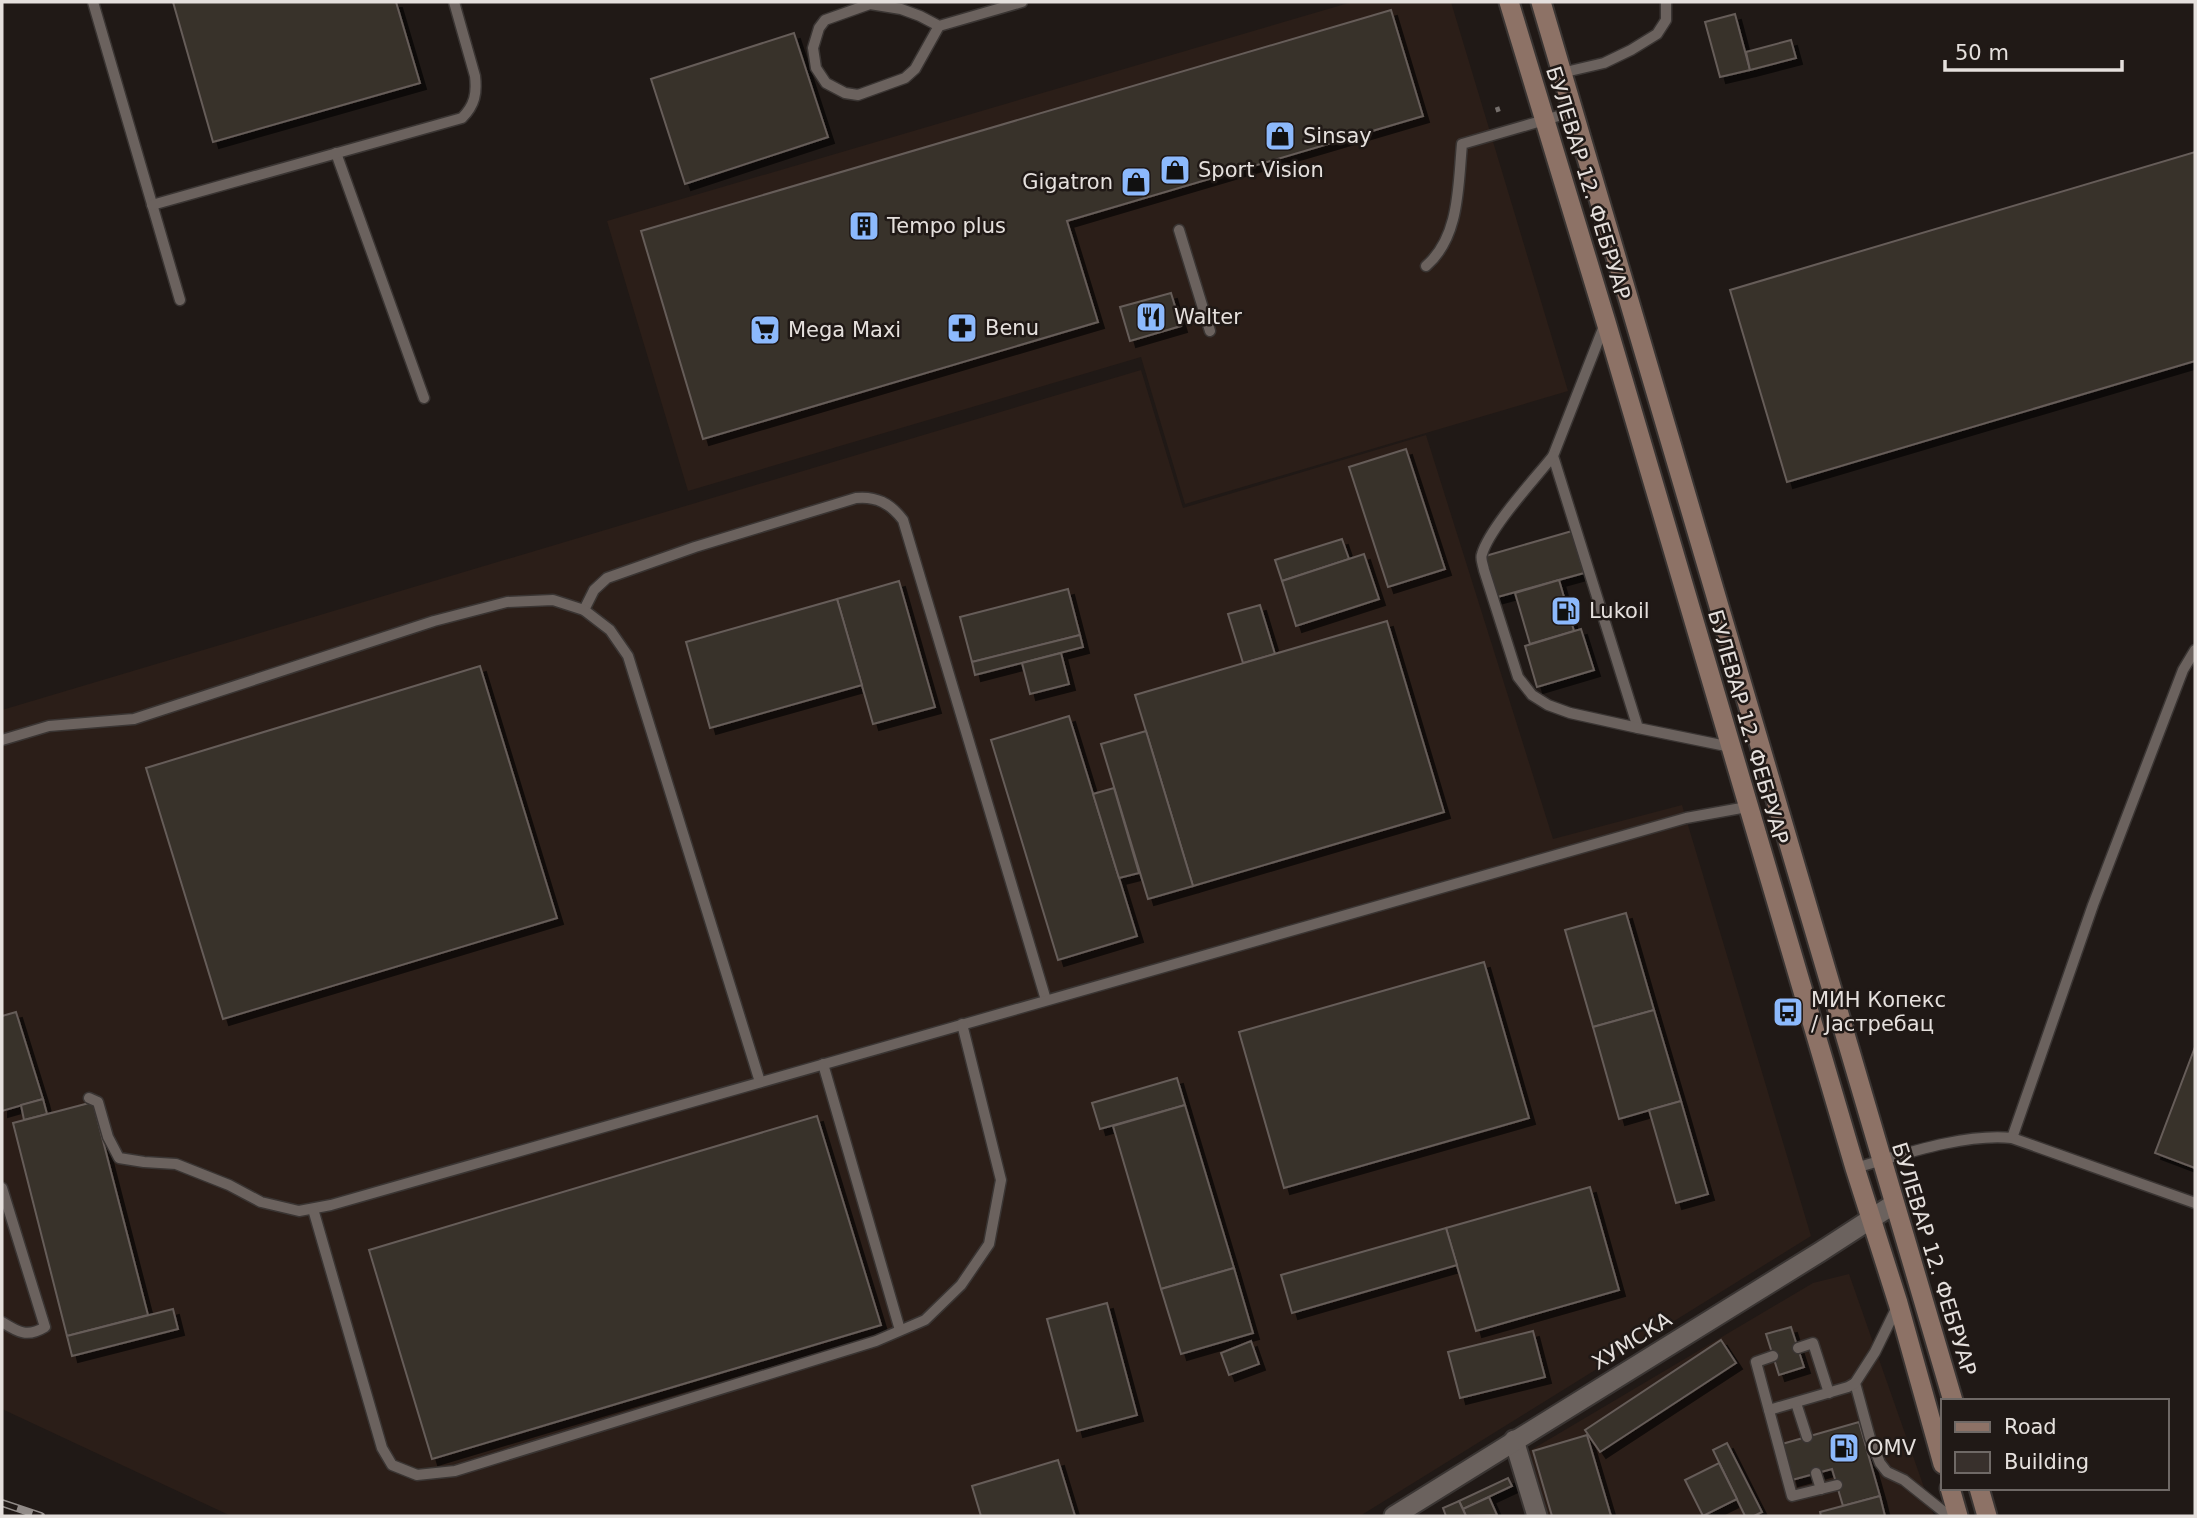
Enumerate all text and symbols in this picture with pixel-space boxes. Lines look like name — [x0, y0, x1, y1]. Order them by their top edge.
scale bar — [1945, 28, 2122, 72]
text: 50 m — [1955, 41, 2009, 65]
street label: БУЛЕВАР 12. ФЕБРУАР — [1541, 63, 1635, 303]
shop icon: Sinsay — [1263, 119, 1297, 153]
place label: Sinsay — [1303, 124, 1372, 148]
shop icon: Sport Vision — [1158, 153, 1192, 187]
place label: Sport Vision — [1198, 158, 1324, 182]
shop icon: Gigatron — [1119, 165, 1153, 199]
place label: Gigatron — [1022, 170, 1113, 194]
building icon: Tempo plus — [847, 209, 881, 243]
place label: Tempo plus — [886, 214, 1006, 238]
restaurant icon: Walter — [1134, 300, 1168, 334]
place label: Walter — [1174, 305, 1242, 329]
pharmacy icon: Benu — [945, 311, 979, 345]
supermarket icon: Mega Maxi — [748, 313, 782, 347]
place label: Benu — [985, 316, 1039, 340]
place label: Mega Maxi — [788, 318, 901, 342]
fuel station icon: Lukoil — [1549, 594, 1583, 628]
place label: Lukoil — [1589, 599, 1650, 623]
street label: БУЛЕВАР 12. ФЕБРУАР — [1703, 607, 1793, 847]
place label: МИН Копекс / Јастребац — [1811, 988, 1946, 1036]
bus stop icon: МИН Копекс / Јастребац — [1771, 995, 1805, 1029]
street label: БУЛЕВАР 12. ФЕБРУАР — [1887, 1139, 1981, 1379]
street label: ХУМСКА — [1588, 1307, 1677, 1375]
legend — [1941, 1399, 2169, 1490]
text: Road — [2004, 1415, 2057, 1439]
fuel station icon: OMV — [1827, 1431, 1861, 1465]
place label: OMV — [1867, 1436, 1917, 1460]
text: Building — [2004, 1450, 2089, 1474]

